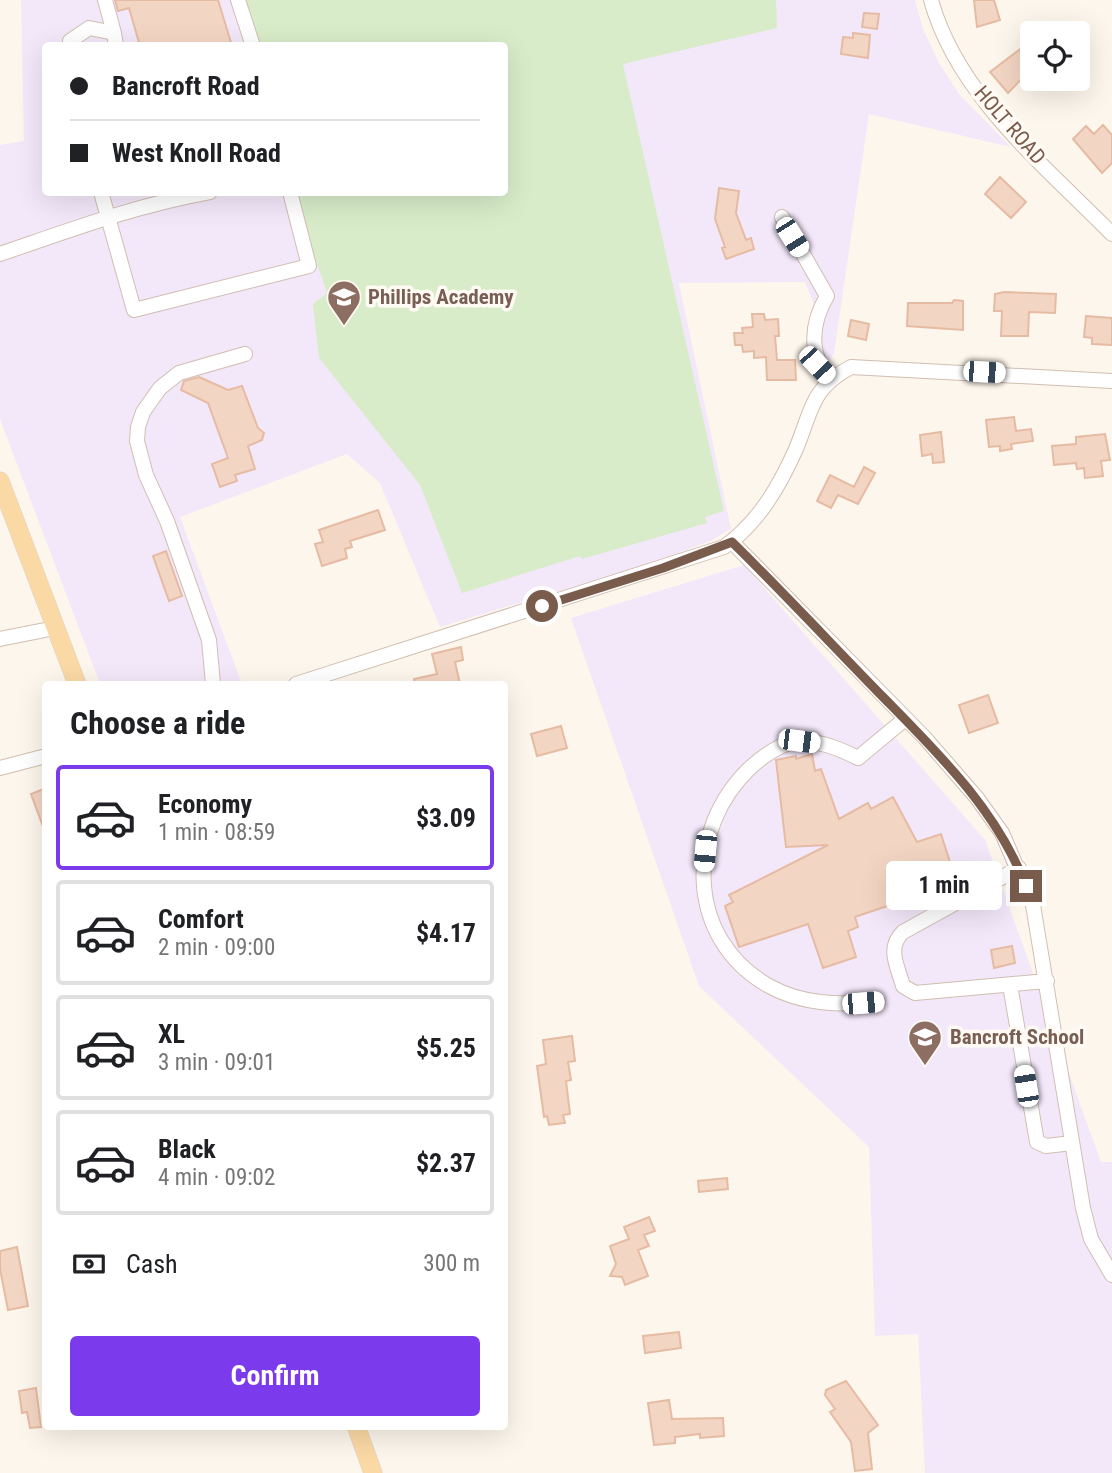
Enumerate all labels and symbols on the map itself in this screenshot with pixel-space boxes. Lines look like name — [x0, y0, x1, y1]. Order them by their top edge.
street label: HOLT ROAD — [970, 81, 1050, 169]
car — [772, 214, 813, 260]
school or university icon: Phillips Academy — [325, 278, 363, 327]
place label: Phillips Academy — [368, 285, 514, 309]
car — [795, 342, 840, 388]
car — [963, 360, 1006, 384]
route start — [526, 590, 558, 622]
car — [777, 728, 822, 754]
car — [693, 829, 718, 873]
callout: 1 min — [886, 862, 1002, 910]
route end — [1010, 870, 1042, 902]
car — [842, 991, 885, 1015]
school or university icon: Bancroft School — [906, 1018, 944, 1067]
place label: Bancroft School — [950, 1025, 1084, 1049]
car — [1013, 1064, 1040, 1108]

